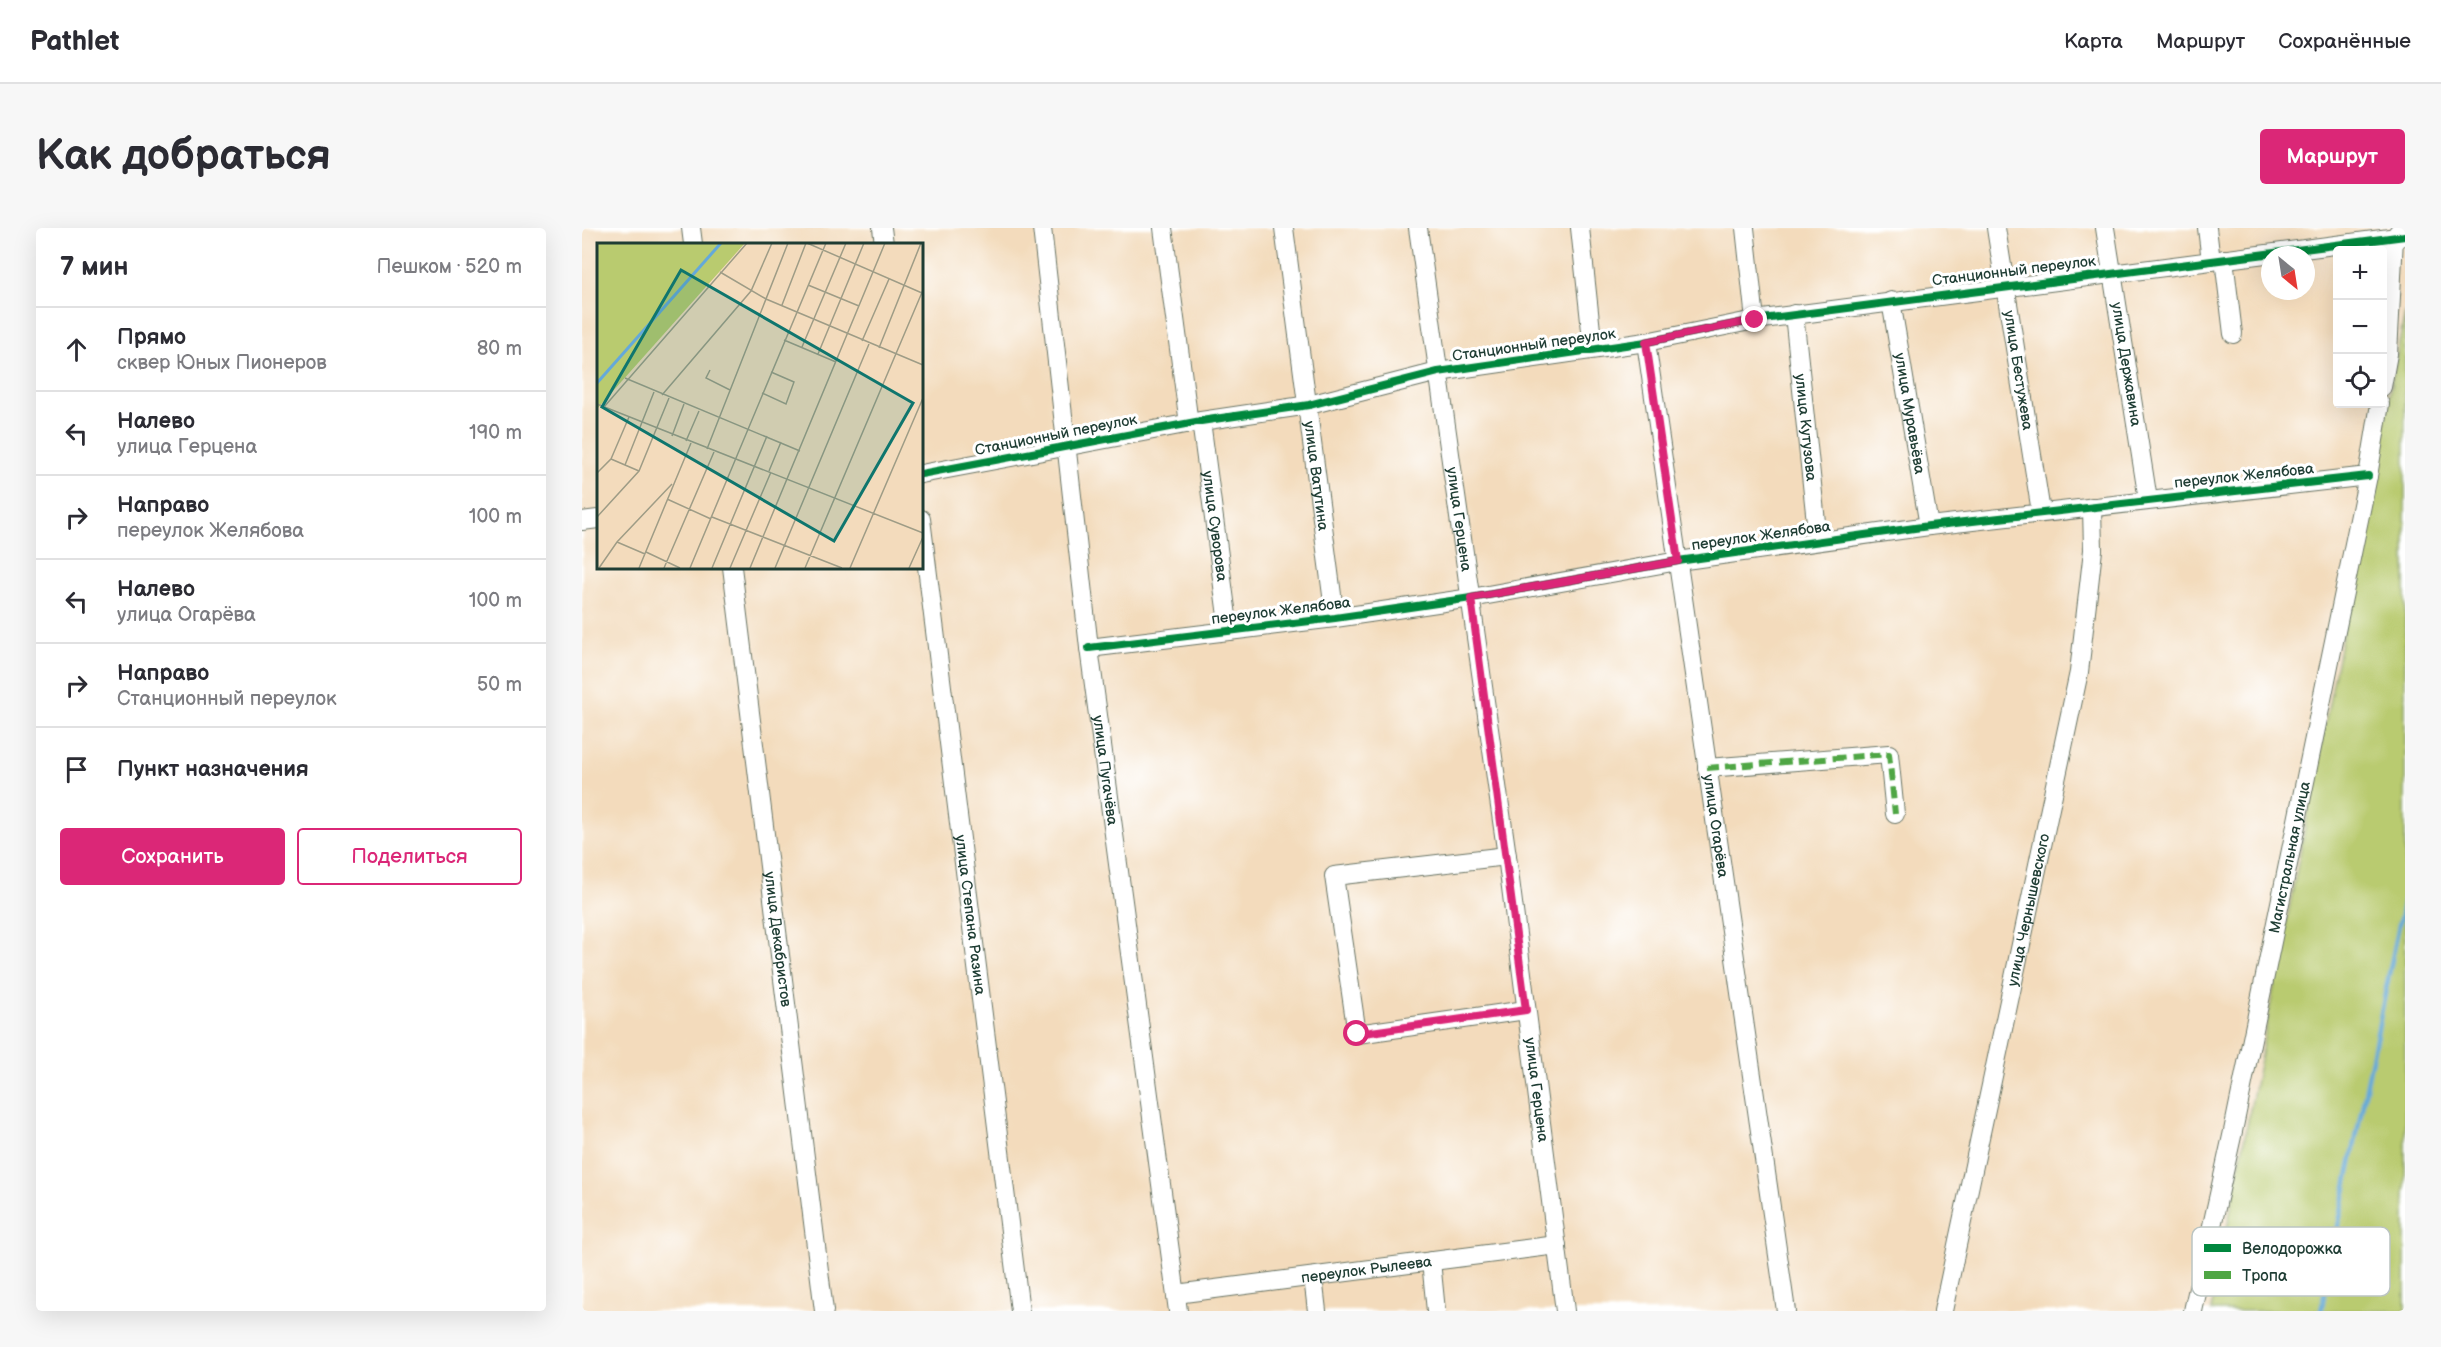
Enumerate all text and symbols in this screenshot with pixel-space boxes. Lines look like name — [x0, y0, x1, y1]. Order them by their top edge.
text: Pathlet — [30, 25, 119, 58]
text: Карта — [2064, 29, 2123, 54]
text: Маршрут — [2156, 29, 2245, 54]
text: Сохранённые — [2278, 29, 2411, 54]
button: Маршрут — [2260, 129, 2405, 184]
text: Как добраться — [36, 131, 331, 182]
inset map — [597, 243, 922, 568]
north arrow — [2261, 246, 2315, 300]
map controls — [2333, 246, 2387, 408]
button: + — [2333, 246, 2387, 300]
text: 7 мин — [60, 252, 128, 283]
street label: Станционный переулок — [1931, 252, 2097, 290]
text: Пешком · 520 m — [377, 255, 522, 279]
button: − — [2333, 300, 2387, 354]
street label: улица Державина — [2107, 301, 2146, 428]
route end — [1741, 306, 1767, 332]
street label: улица Бестужева — [2000, 309, 2037, 432]
text: Прямо — [117, 324, 186, 351]
street label: Станционный переулок — [1451, 324, 1617, 366]
icon: ahead — [60, 333, 93, 366]
text: 80 m — [477, 337, 522, 361]
text: сквер Юных Пионеров — [117, 351, 327, 375]
street label: улица Муравьёва — [1890, 351, 1930, 476]
button: locate — [2333, 354, 2387, 408]
street label: улица Кутузова — [1791, 373, 1821, 482]
text: Налево — [117, 408, 195, 435]
street label: Станционный переулок — [973, 410, 1139, 460]
icon: left — [60, 417, 93, 450]
street label: улица Ватутина — [1300, 420, 1333, 532]
text: 190 m — [469, 421, 522, 445]
text: улица Герцена — [117, 435, 257, 459]
street label: переулок Желябова — [2173, 459, 2315, 493]
street label: улица Герцена — [1442, 466, 1476, 573]
street label: улица Суворова — [1198, 470, 1232, 583]
text: Направо — [117, 492, 209, 519]
icon: right — [60, 501, 93, 534]
text: 100 m — [469, 505, 522, 529]
street label: переулок Желябова — [1690, 517, 1832, 555]
text: переулок Желябова — [117, 519, 304, 543]
text: Налево — [117, 576, 195, 603]
icon: left — [60, 585, 93, 618]
text: 100 m — [469, 589, 522, 613]
street label: переулок Желябова — [1210, 593, 1352, 629]
text: улица Огарёва — [117, 603, 256, 627]
text: Направо — [117, 660, 209, 687]
icon: right — [60, 669, 93, 702]
text: 50 m — [477, 673, 522, 697]
text: Станционный переулок — [117, 687, 337, 711]
street label: улица Пугачёва — [1089, 714, 1122, 827]
icon: arrive — [60, 753, 93, 786]
text: Пункт назначения — [117, 756, 309, 783]
street label: улица Огарёва — [1699, 773, 1733, 879]
street label: Магистральная улица — [2265, 779, 2314, 935]
button: Сохранить — [60, 828, 285, 885]
button: Поделиться — [297, 828, 522, 885]
street label: улица Чернышевского — [2003, 832, 2054, 988]
street label: улица Степана Разина — [951, 834, 990, 996]
street label: улица Декабристов — [760, 870, 796, 1008]
route start — [1343, 1020, 1369, 1046]
street label: улица Герцена — [1521, 1036, 1553, 1143]
legend — [2192, 1227, 2390, 1296]
text: Велодорожка — [2242, 1240, 2343, 1259]
street label: переулок Рылеева — [1300, 1252, 1433, 1287]
text: Тропа — [2242, 1267, 2288, 1286]

